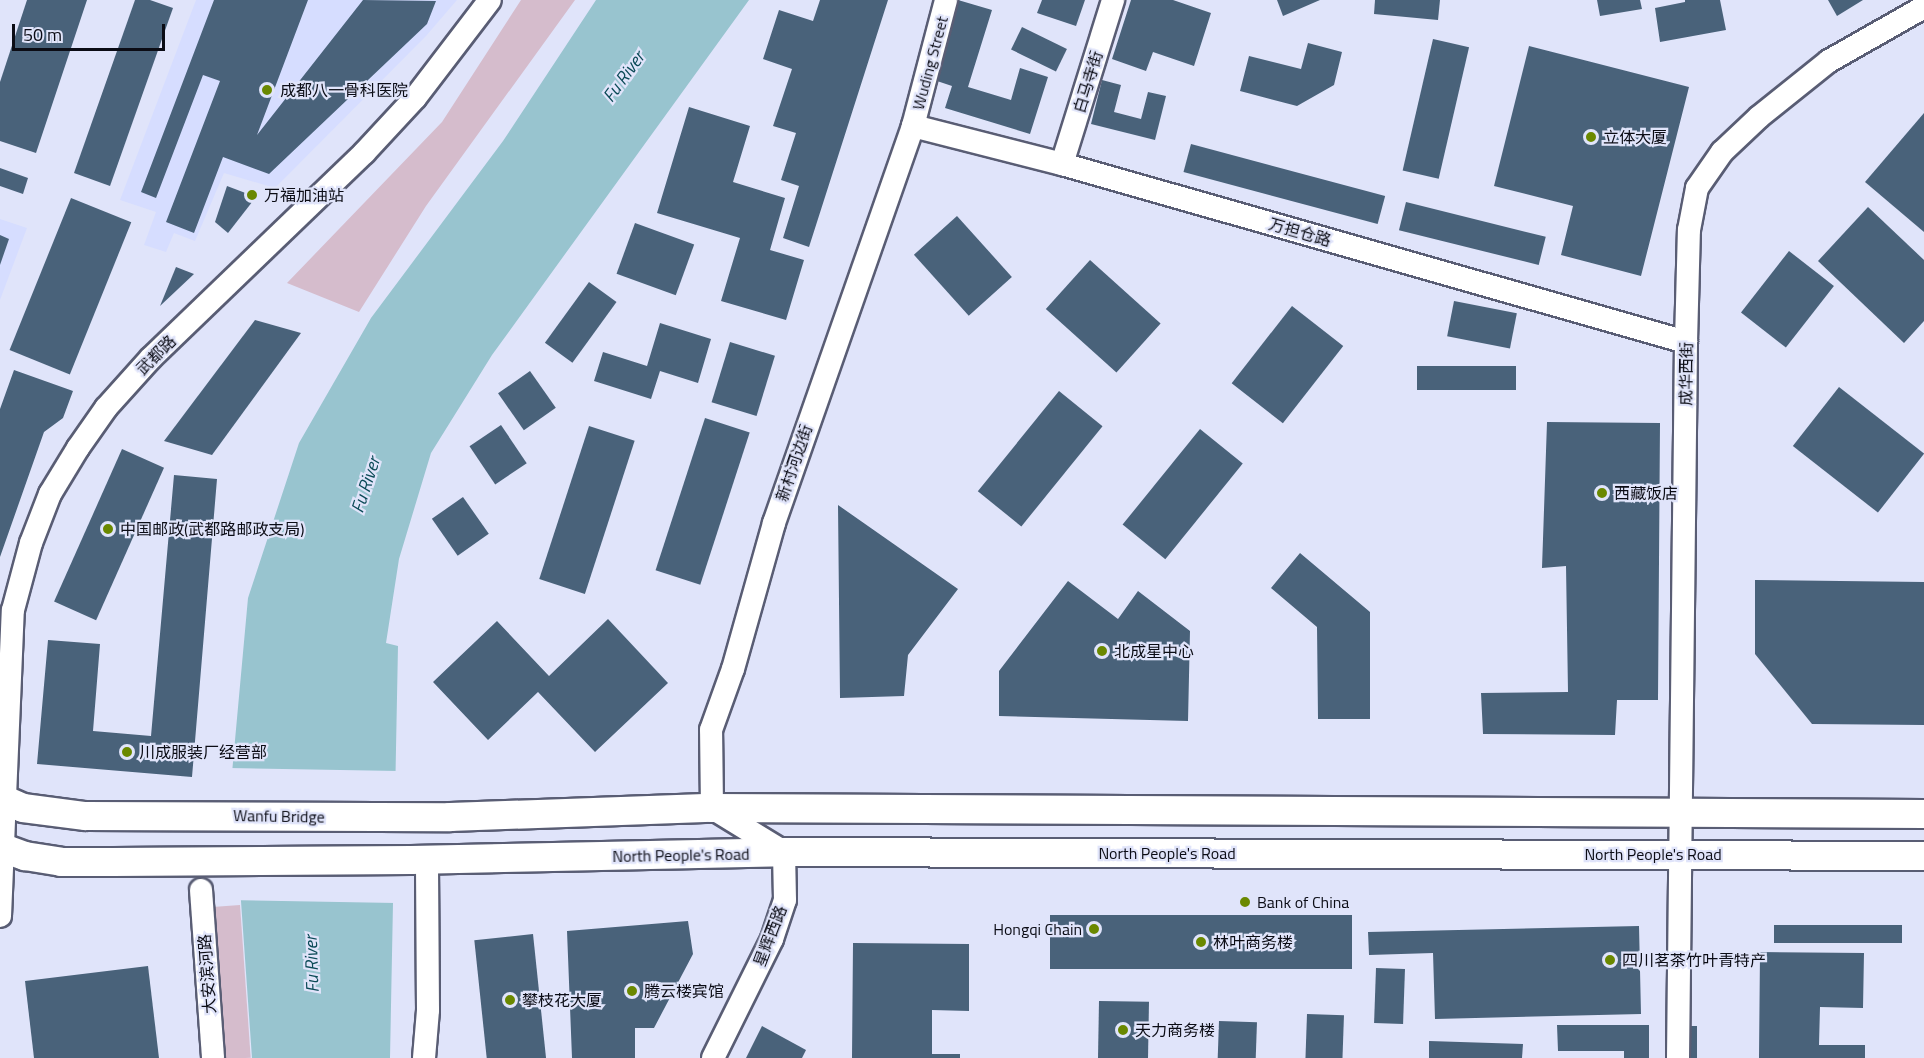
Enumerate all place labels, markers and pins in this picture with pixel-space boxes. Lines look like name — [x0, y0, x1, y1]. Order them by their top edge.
place label: 成都八一骨科医院 — [280, 80, 408, 100]
marker: 成都八一骨科医院 — [258, 81, 276, 99]
place label: 立体大厦 — [1603, 127, 1667, 147]
marker: 立体大厦 — [1584, 130, 1598, 144]
place label: 万福加油站 — [264, 185, 344, 205]
marker: 万福加油站 — [245, 188, 259, 202]
place label: 西藏饭店 — [1614, 483, 1678, 503]
marker: 西藏饭店 — [1595, 486, 1609, 500]
place label: 中国邮政(武都路邮政支局) — [120, 519, 304, 539]
marker: 中国邮政(武都路邮政支局) — [101, 522, 115, 536]
place label: 北成星中心 — [1114, 641, 1194, 661]
marker: 北成星中心 — [1095, 644, 1109, 658]
place label: 川成服装厂经营部 — [139, 742, 267, 762]
marker: 川成服装厂经营部 — [120, 745, 134, 759]
place label: Bank of China — [1257, 892, 1349, 912]
marker: Bank of China — [1238, 895, 1252, 909]
place label: Hongqi Chain — [993, 919, 1082, 939]
marker: Hongqi Chain — [1087, 922, 1101, 936]
place label: 林叶商务楼 — [1213, 932, 1293, 952]
marker: 林叶商务楼 — [1194, 935, 1208, 949]
place label: 四川茗茶竹叶青特产 — [1622, 950, 1766, 970]
marker: 四川茗茶竹叶青特产 — [1603, 953, 1617, 967]
place label: 腾云楼宾馆 — [644, 981, 724, 1001]
marker: 腾云楼宾馆 — [625, 984, 639, 998]
place label: 攀枝花大厦 — [522, 990, 602, 1010]
marker: 攀枝花大厦 — [503, 993, 517, 1007]
place label: 天力商务楼 — [1135, 1020, 1215, 1040]
marker: 天力商务楼 — [1116, 1023, 1130, 1037]

